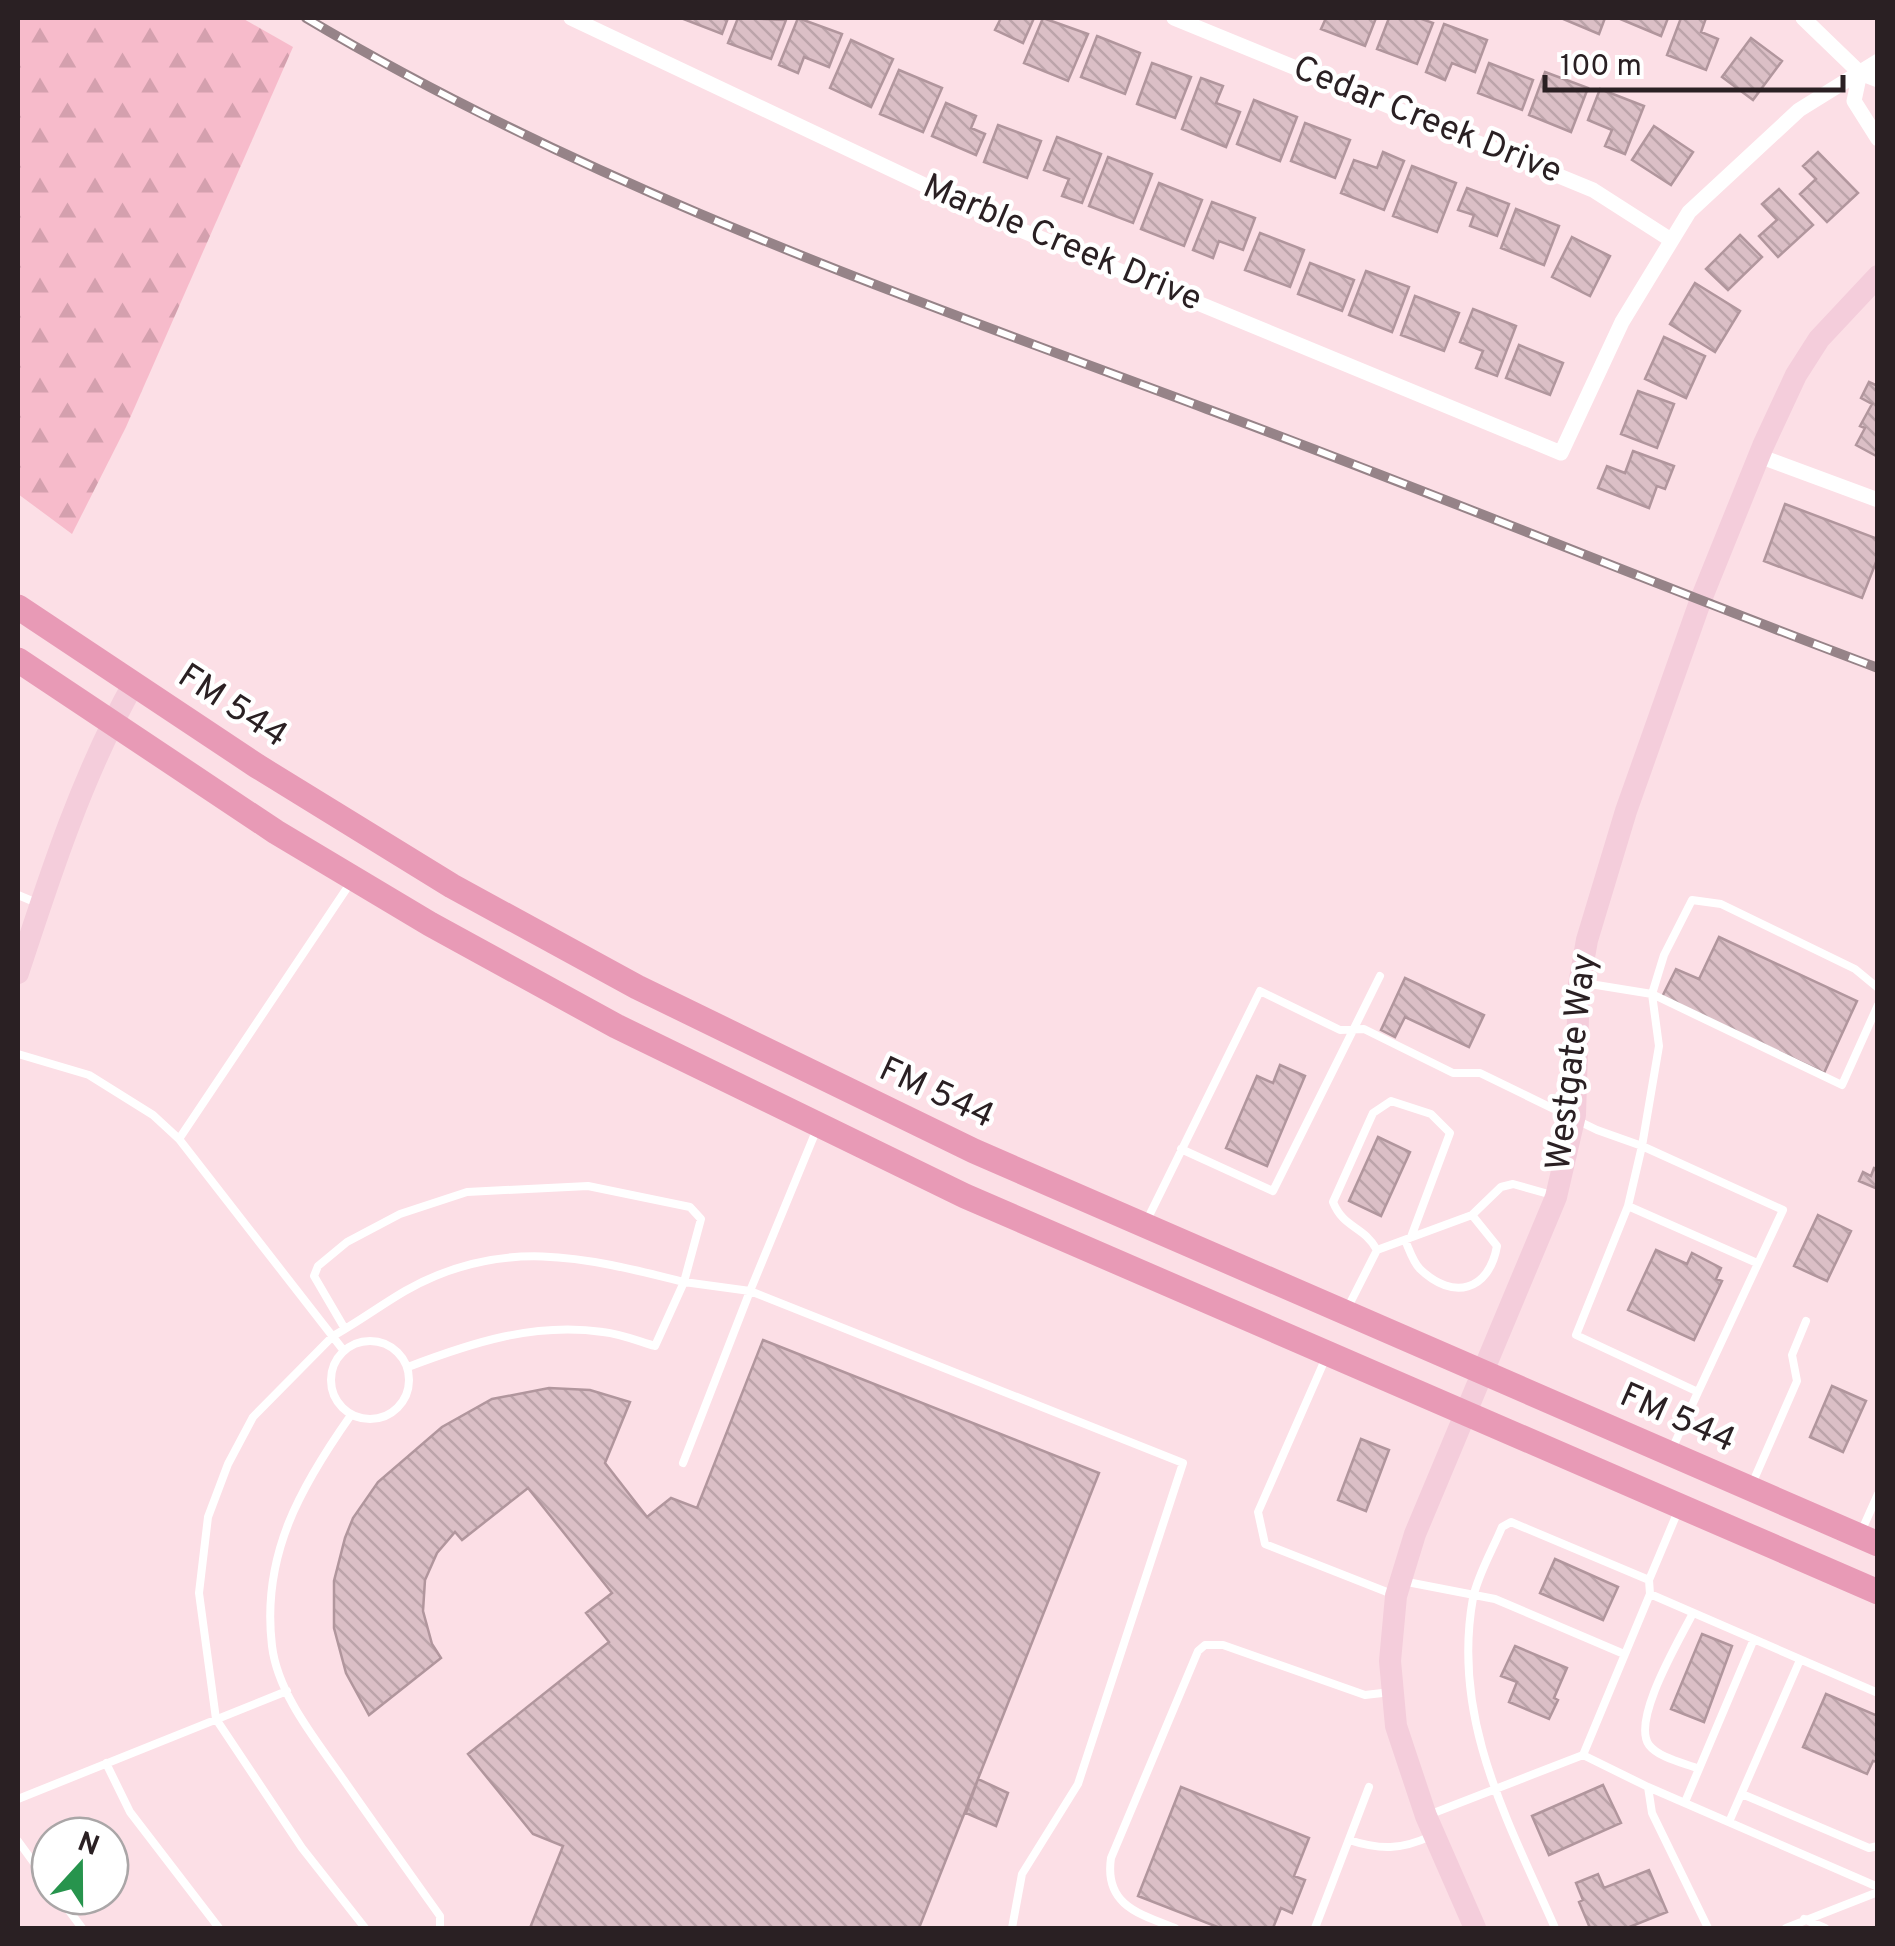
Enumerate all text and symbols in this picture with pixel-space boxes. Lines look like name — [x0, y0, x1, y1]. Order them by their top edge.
scale bar — [1545, 30, 1842, 92]
street label: Cedar Creek Drive — [1286, 47, 1568, 195]
text: 100 m — [1560, 49, 1642, 86]
street label: Marble Creek Drive — [916, 165, 1208, 323]
street label: FM 544 — [169, 655, 295, 759]
street label: Westgate Way — [1538, 951, 1608, 1173]
street label: FM 544 — [871, 1048, 1001, 1140]
street label: FM 544 — [1612, 1374, 1742, 1464]
north arrow — [30, 1816, 130, 1916]
text: N — [72, 1825, 104, 1866]

